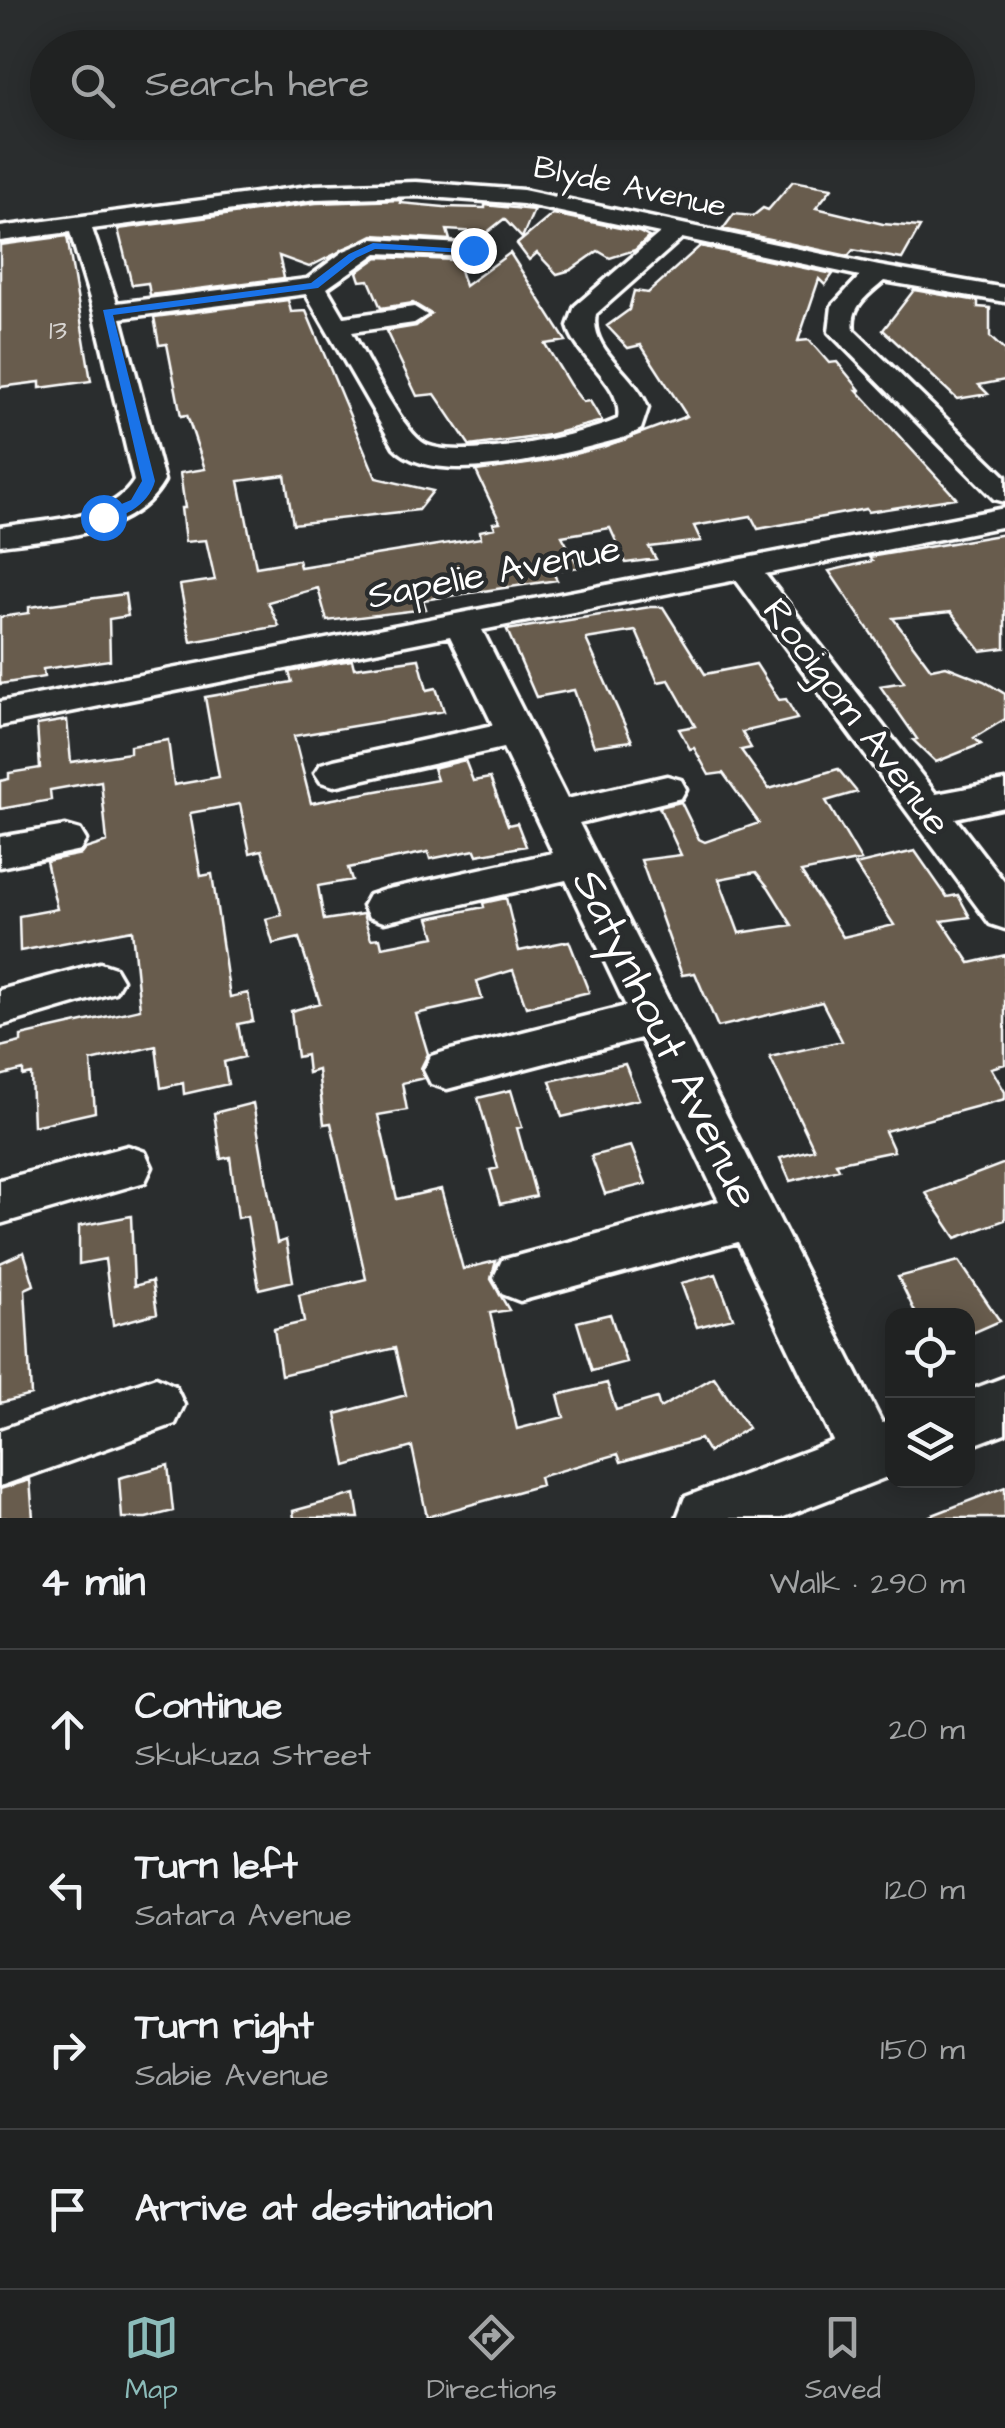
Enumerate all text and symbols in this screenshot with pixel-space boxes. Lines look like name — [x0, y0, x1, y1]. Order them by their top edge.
search box — [30, 30, 975, 140]
icon: search — [65, 58, 120, 113]
text: Search here — [145, 59, 369, 111]
street label: Blyde Avenue — [530, 145, 730, 229]
route end — [451, 228, 497, 274]
house number: 13 — [49, 311, 67, 350]
route start — [81, 495, 127, 541]
street label: Sapelie Avenue — [363, 523, 625, 623]
street label: Rooigom Avenue — [750, 588, 962, 846]
street label: Satynhout Avenue — [555, 859, 774, 1219]
map controls — [885, 1308, 975, 1488]
button: locate — [885, 1308, 975, 1398]
button: layers — [885, 1398, 975, 1488]
text: 4 min — [40, 1554, 145, 1612]
text: Walk · 290 m — [769, 1561, 965, 1606]
text: Continue — [135, 1681, 282, 1733]
icon: ahead — [40, 1702, 95, 1757]
text: 20 m — [889, 1707, 965, 1752]
text: Skukuza Street — [135, 1733, 371, 1778]
text: Turn left — [135, 1841, 298, 1893]
icon: left — [40, 1862, 95, 1917]
text: 120 m — [885, 1867, 965, 1912]
text: Satara Avenue — [135, 1893, 352, 1938]
text: Turn right — [135, 2001, 314, 2053]
icon: right — [40, 2022, 95, 2077]
text: 150 m — [880, 2027, 965, 2072]
text: Sabie Avenue — [135, 2053, 329, 2098]
icon: arrive — [40, 2182, 95, 2237]
text: Arrive at destination — [135, 2183, 492, 2235]
tab: Map — [124, 2310, 179, 2409]
tab: Directions — [427, 2310, 557, 2409]
tab: Saved — [805, 2310, 881, 2409]

